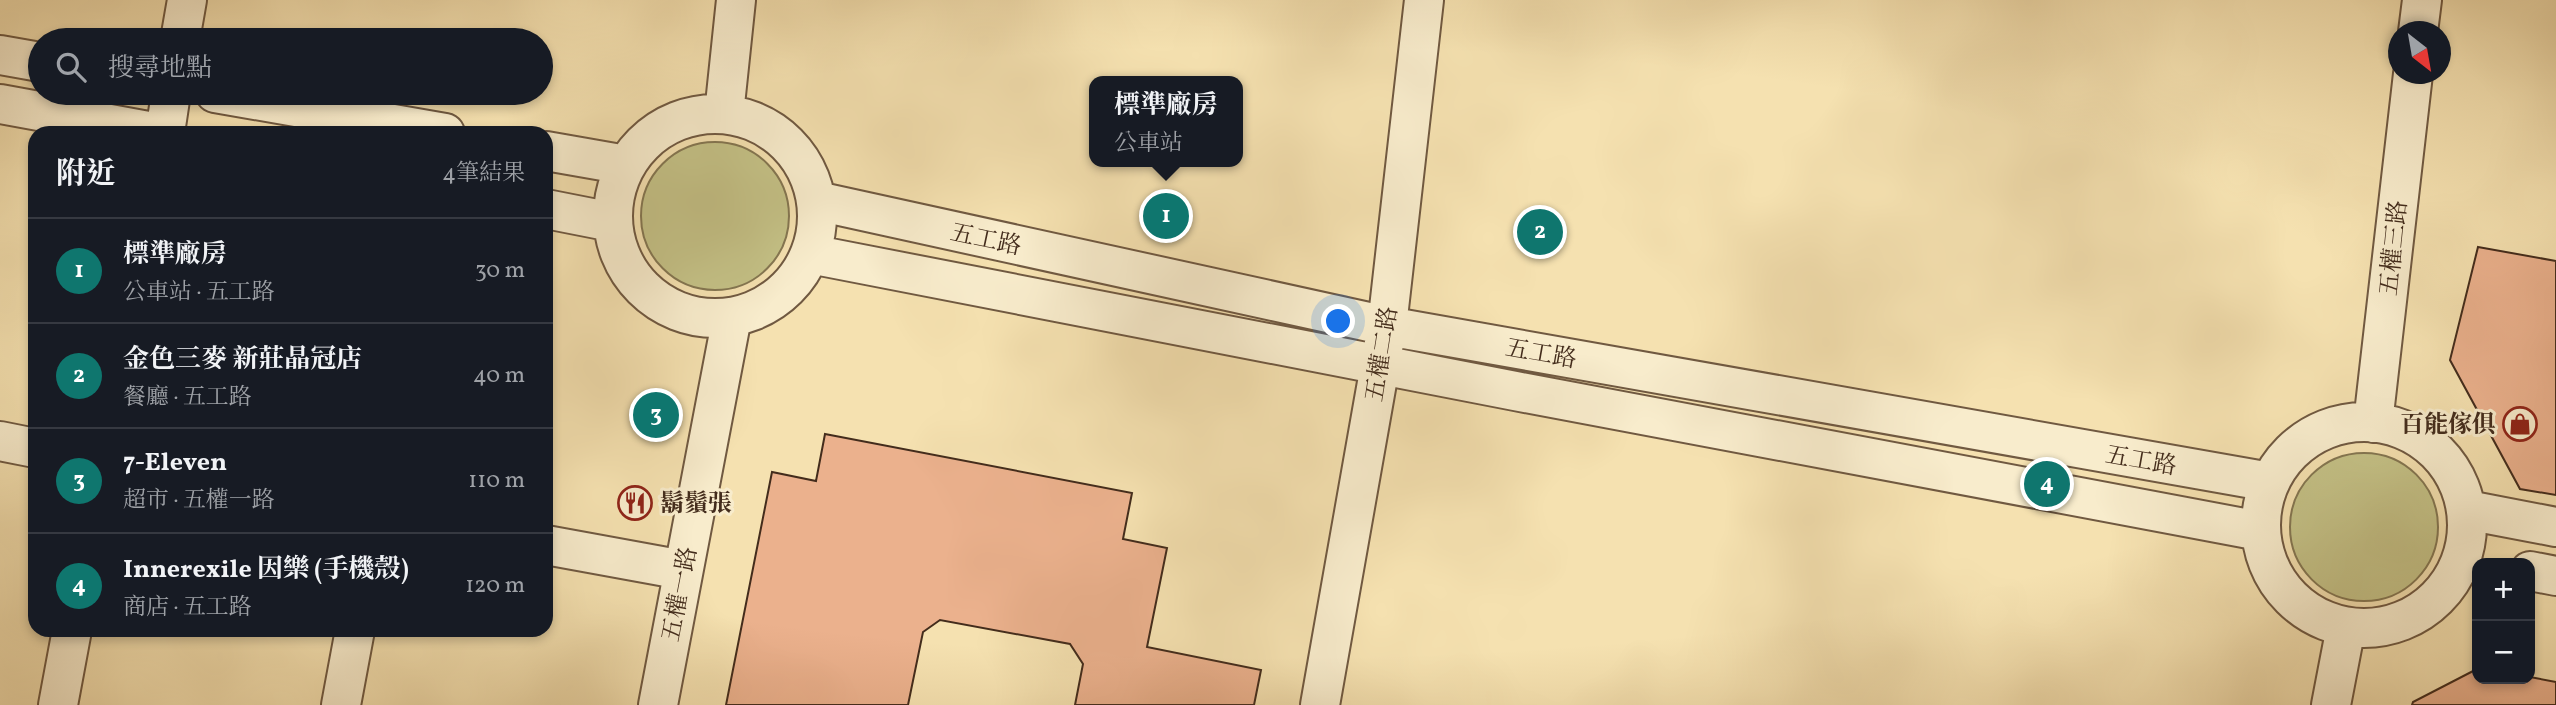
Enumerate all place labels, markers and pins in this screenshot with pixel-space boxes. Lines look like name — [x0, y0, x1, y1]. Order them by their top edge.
pin: 1 — [1143, 190, 1189, 242]
pin: 2 — [1517, 206, 1563, 258]
pin: 3 — [633, 389, 679, 441]
shop icon: 百能傢俱 — [2501, 405, 2539, 443]
place label: 百能傢俱 — [2400, 409, 2496, 443]
pin: 4 — [2024, 458, 2070, 510]
restaurant icon: 鬍鬚張 — [616, 484, 654, 522]
place label: 鬍鬚張 — [660, 488, 732, 522]

